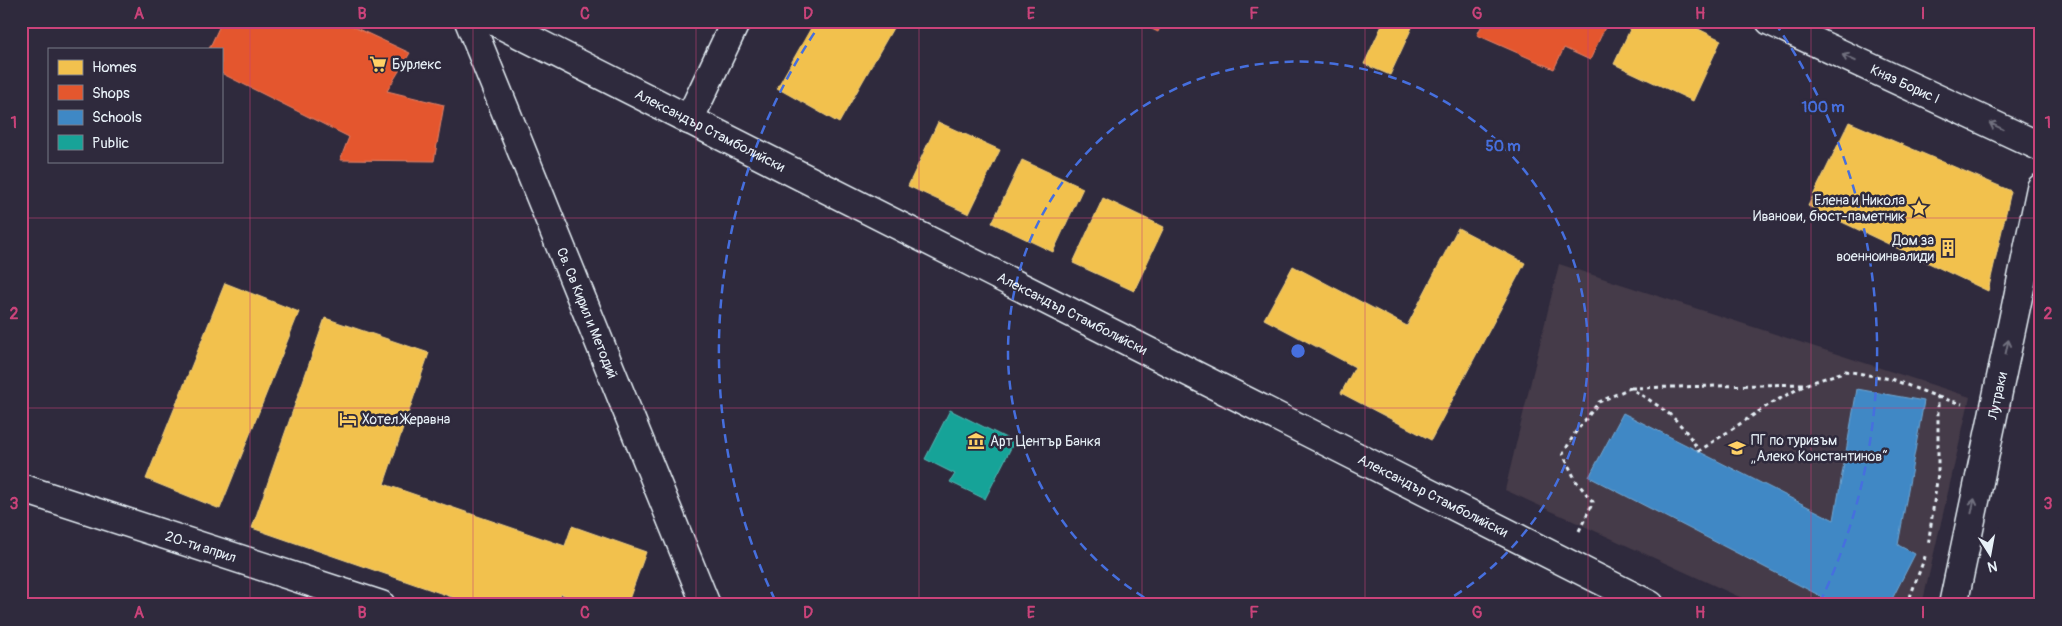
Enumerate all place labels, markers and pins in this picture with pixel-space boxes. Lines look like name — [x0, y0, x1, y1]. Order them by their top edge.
supermarket icon: Бурлекс — [368, 54, 388, 74]
place label: Бурлекс — [392, 56, 442, 73]
place label: Елена и Никола Иванови, бюст-паметник — [1753, 192, 1905, 225]
place icon: Елена и Никола Иванови, бюст-паметник — [1909, 198, 1929, 218]
place label: Дом за военноинвалиди — [1836, 232, 1934, 265]
building icon: Дом за военноинвалиди — [1938, 238, 1958, 258]
centre of rings — [1289, 342, 1307, 360]
hotel icon: Хотел Жеравна — [338, 409, 358, 429]
place label: Хотел Жеравна — [362, 411, 450, 428]
museum icon: Арт Център Банкя — [966, 431, 986, 451]
place label: ПГ по туризъм „Алеко Константинов“ — [1751, 432, 1888, 465]
place label: Арт Център Банкя — [990, 433, 1101, 450]
school or university icon: ПГ по туризъм „Алеко Константинов“ — [1727, 438, 1747, 458]

